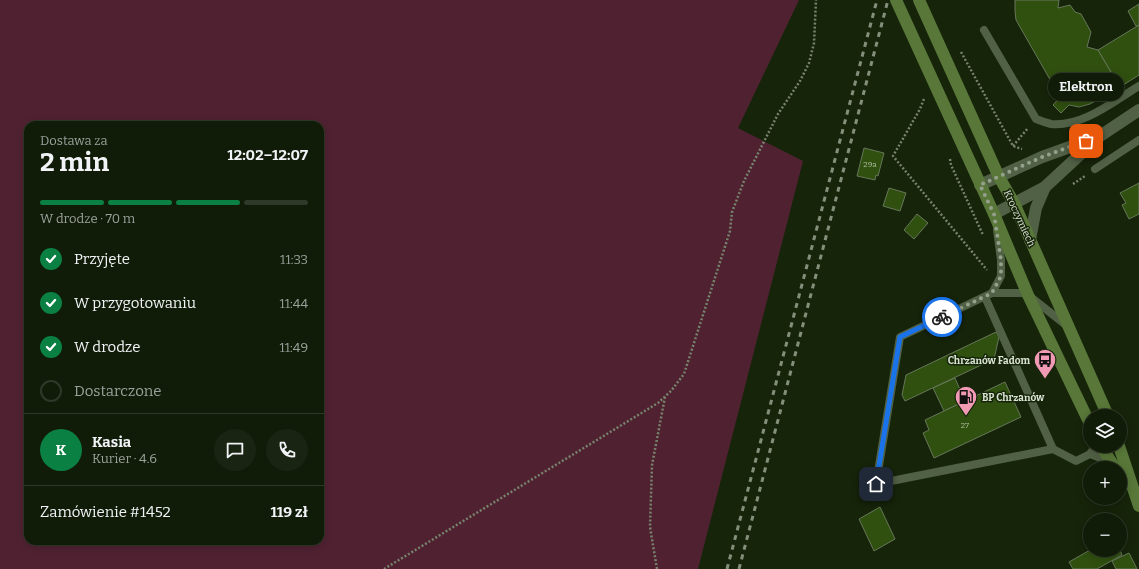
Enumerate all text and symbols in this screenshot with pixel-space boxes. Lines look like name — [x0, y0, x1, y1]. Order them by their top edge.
callout: Elektron — [1048, 73, 1124, 101]
text: Elektron — [1059, 79, 1113, 94]
pin — [1069, 124, 1103, 158]
icon: bag — [1075, 130, 1097, 152]
text: Dostawa za — [40, 133, 108, 148]
text: 12:02–12:07 — [227, 146, 308, 164]
text: 2 min — [40, 147, 109, 178]
house number: 29a — [863, 160, 877, 169]
street label: Kroczymiech — [1001, 188, 1038, 249]
text: W drodze · 70 m — [40, 211, 135, 226]
icon: check — [40, 248, 62, 270]
text: Przyjęte — [74, 250, 130, 268]
text: 11:33 — [280, 252, 308, 267]
icon: check — [40, 292, 62, 314]
text: W przygotowaniu — [74, 294, 196, 312]
text: 11:44 — [279, 296, 308, 311]
courier — [922, 297, 962, 337]
icon: bike — [931, 306, 953, 328]
icon: check — [40, 336, 62, 358]
text: W drodze — [74, 338, 140, 356]
text: 11:49 — [279, 340, 308, 355]
bus stop icon: Chrzanów Fadom — [1032, 347, 1058, 380]
place label: Chrzanów Fadom — [948, 354, 1030, 367]
text: Dostarczone — [74, 382, 161, 400]
fuel station icon: BP Chrzanów — [953, 384, 979, 417]
place label: BP Chrzanów — [982, 391, 1045, 404]
map controls — [1083, 409, 1127, 557]
button: layers — [1083, 409, 1127, 453]
house number: 27 — [961, 421, 969, 430]
button: chat — [214, 429, 256, 471]
button: phone — [266, 429, 308, 471]
text: Kasia — [92, 433, 131, 451]
text: K — [56, 441, 66, 459]
text: Kurier · 4.6 — [92, 451, 157, 466]
button: + — [1083, 461, 1127, 505]
pin — [859, 467, 893, 501]
icon: home — [865, 473, 887, 495]
text: Zamówienie #1452 — [40, 503, 171, 521]
text: 119 zł — [270, 503, 308, 521]
button: − — [1083, 513, 1127, 557]

